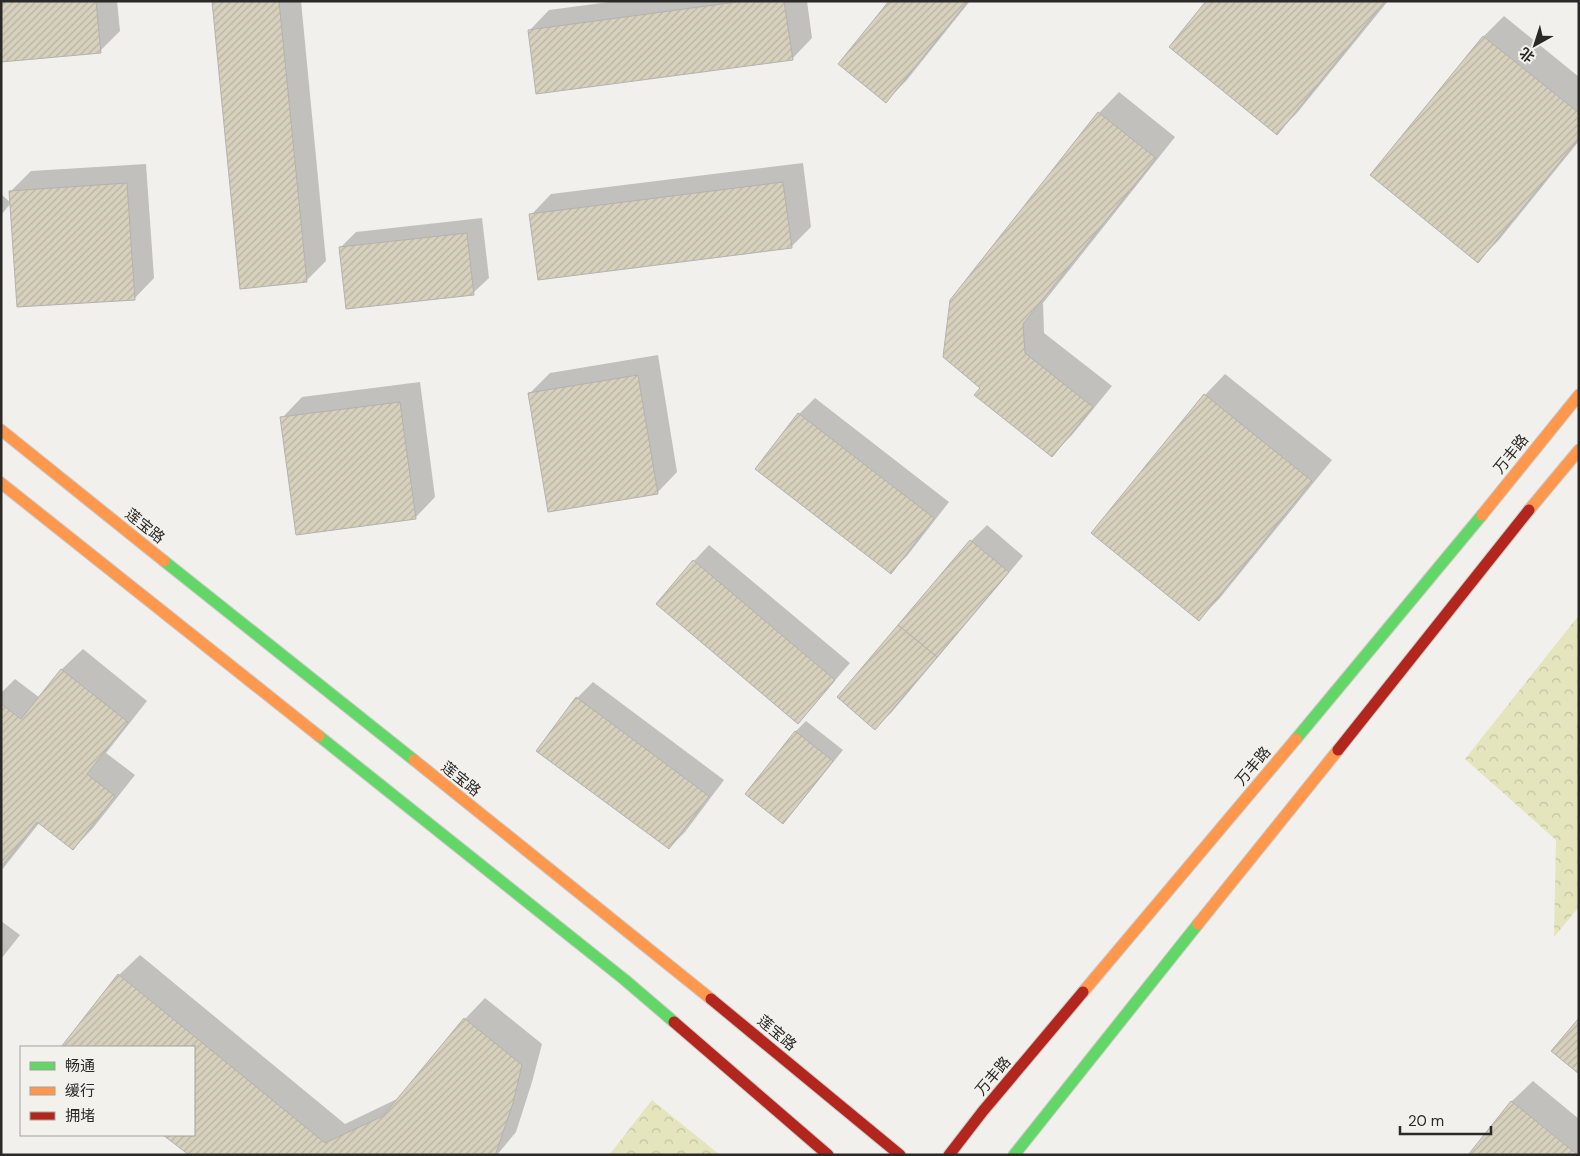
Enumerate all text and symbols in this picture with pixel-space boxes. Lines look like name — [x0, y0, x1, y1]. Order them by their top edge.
north arrow — [1510, 20, 1560, 70]
text: 北 — [1516, 44, 1538, 67]
street label: 万丰路 — [1489, 430, 1533, 478]
street label: 莲宝路 — [121, 504, 169, 548]
street label: 万丰路 — [1231, 742, 1275, 790]
street label: 莲宝路 — [437, 757, 485, 801]
street label: 莲宝路 — [753, 1011, 801, 1055]
legend — [20, 1046, 195, 1136]
street label: 万丰路 — [971, 1052, 1015, 1100]
text: 畅通 — [65, 1056, 95, 1076]
text: 缓行 — [65, 1081, 95, 1101]
scale bar — [1400, 1104, 1491, 1136]
text: 拥堵 — [65, 1106, 95, 1126]
text: 20 m — [1408, 1111, 1444, 1131]

